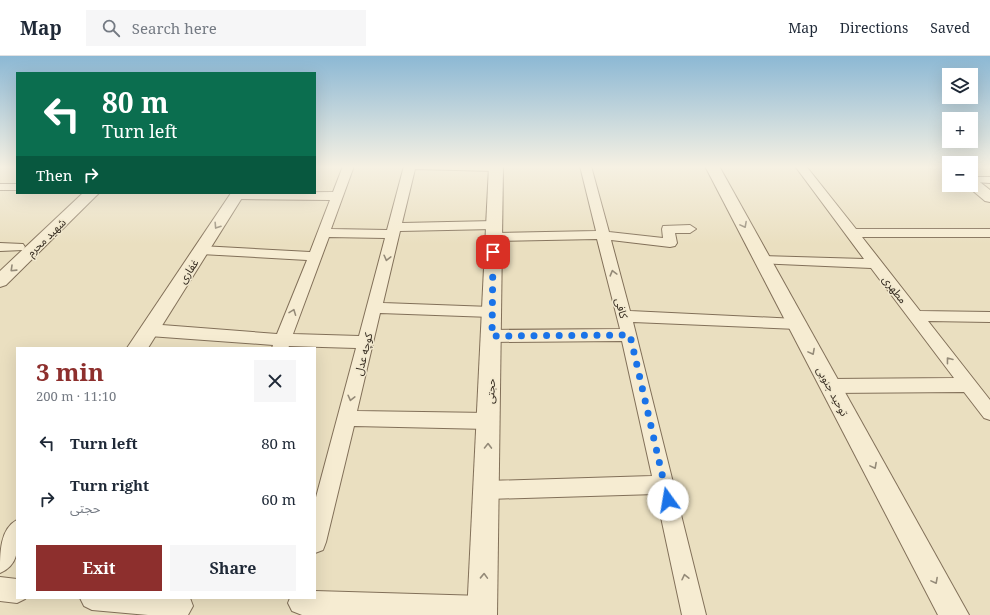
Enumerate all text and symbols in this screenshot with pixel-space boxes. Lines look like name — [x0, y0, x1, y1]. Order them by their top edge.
search box — [86, 10, 366, 46]
text: Map — [20, 15, 62, 41]
icon: search — [100, 17, 122, 39]
text: Search here — [132, 18, 217, 38]
text: Map — [788, 18, 818, 37]
text: Directions — [840, 18, 908, 37]
text: Saved — [930, 18, 970, 37]
map controls — [942, 68, 978, 192]
button: layers — [942, 68, 978, 104]
text: 80 m — [102, 83, 169, 121]
icon: left — [36, 88, 88, 140]
button: + — [942, 112, 978, 148]
text: Turn left — [102, 119, 177, 143]
button: − — [942, 156, 978, 192]
icon: right — [80, 164, 102, 186]
text: Then — [36, 165, 72, 185]
street label: شهید محرم — [23, 214, 70, 260]
one-way arrow — [739, 221, 747, 228]
one-way arrow — [214, 222, 222, 229]
pin — [476, 235, 510, 269]
icon: arrive — [482, 241, 504, 263]
street label: غفاری — [174, 255, 202, 286]
one-way arrow — [383, 255, 391, 261]
one-way arrow — [10, 264, 18, 271]
one-way arrow — [609, 270, 618, 277]
street label: مطهری — [879, 272, 911, 306]
street label: کافی — [612, 296, 632, 320]
one-way arrow — [289, 308, 297, 315]
street label: کوچه عدل — [350, 331, 377, 377]
one-way arrow — [807, 348, 815, 355]
text: 3 min — [36, 355, 104, 388]
one-way arrow — [947, 357, 954, 364]
button: close — [254, 360, 296, 402]
street label: توحید جنوبی — [814, 364, 852, 419]
street label: حجتی — [482, 377, 498, 404]
text: 200 m · 11:10 — [36, 387, 116, 405]
one-way arrow — [348, 395, 356, 401]
icon: left — [36, 432, 58, 454]
text: Turn left — [70, 433, 138, 453]
text: 80 m — [261, 433, 296, 453]
one-way arrow — [484, 443, 492, 449]
one-way arrow — [869, 462, 876, 469]
text: Turn right — [70, 475, 149, 495]
position arrow — [647, 479, 689, 521]
icon: right — [36, 488, 58, 510]
text: 60 m — [261, 489, 296, 509]
text: حجتی — [70, 499, 100, 517]
button: Exit — [36, 545, 162, 591]
button: Share — [170, 545, 296, 591]
one-way arrow — [480, 573, 488, 579]
one-way arrow — [681, 574, 690, 581]
one-way arrow — [931, 577, 938, 584]

